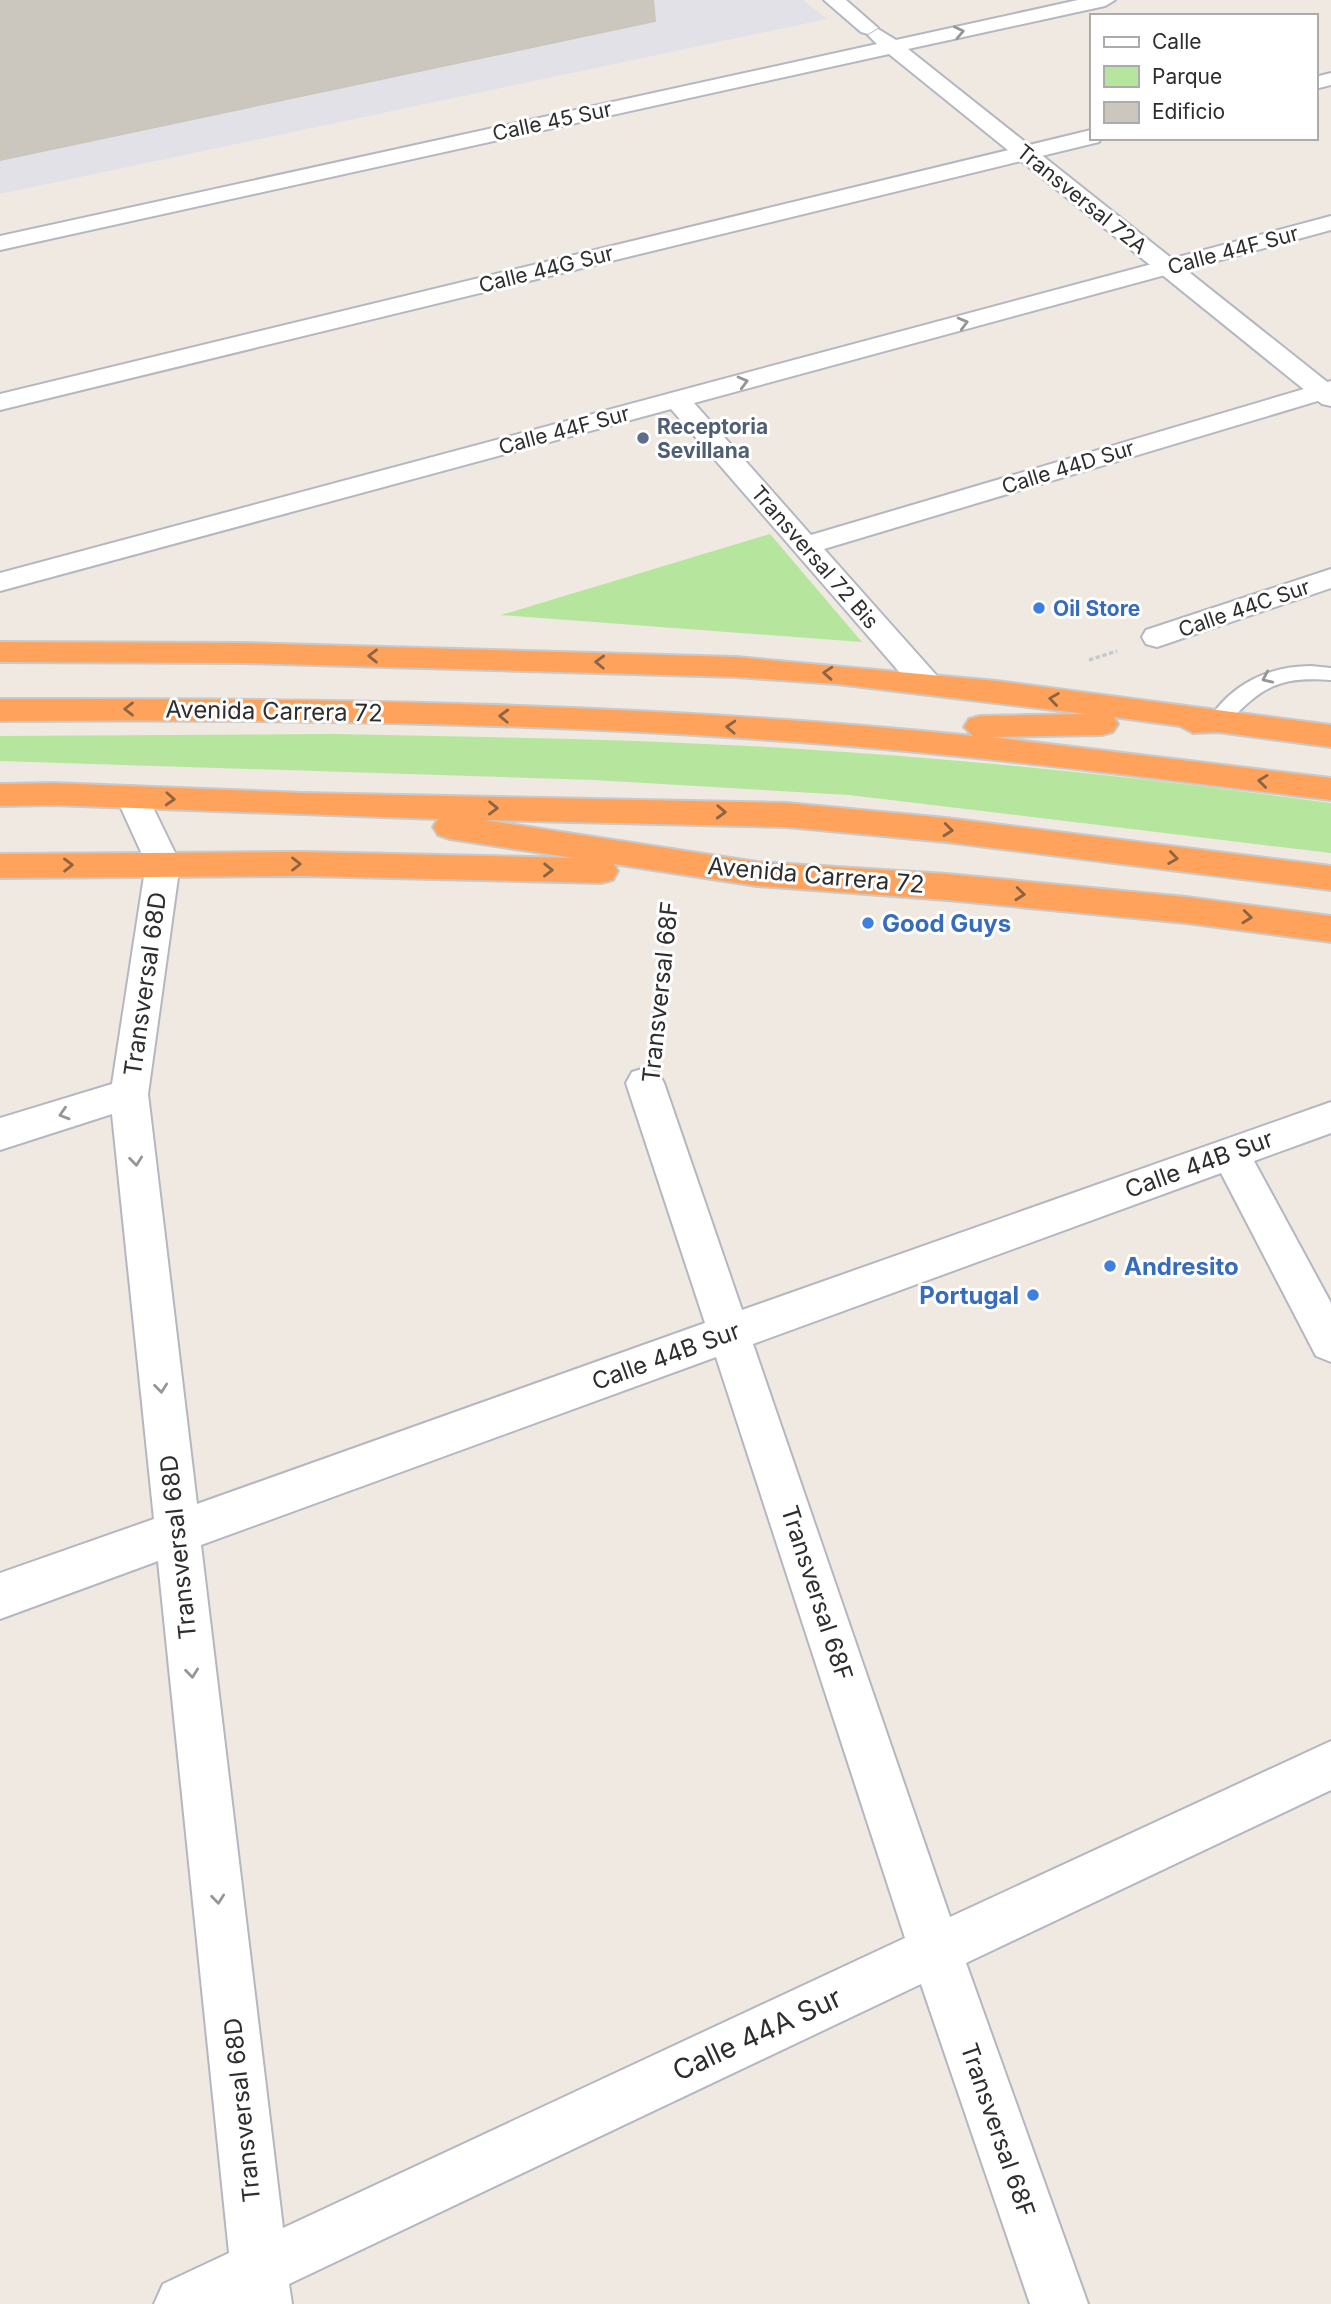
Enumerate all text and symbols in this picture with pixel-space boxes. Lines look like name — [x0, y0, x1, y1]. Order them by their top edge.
legend — [1090, 14, 1317, 140]
one-way arrow — [953, 26, 965, 40]
text: Calle — [1152, 29, 1202, 54]
text: Parque — [1152, 64, 1222, 89]
street label: Calle 45 Sur — [490, 96, 614, 146]
text: Edificio — [1152, 99, 1225, 124]
street label: Transversal 72A — [1012, 139, 1152, 259]
street label: Calle 44F Sur — [1165, 220, 1301, 280]
street label: Calle 44G Sur — [476, 240, 616, 298]
one-way arrow — [956, 316, 968, 331]
one-way arrow — [737, 376, 749, 390]
street label: Calle 44F Sur — [496, 400, 632, 460]
place label: Receptoria Sevillana — [657, 414, 768, 463]
marker: Receptoria Sevillana — [635, 430, 651, 446]
street label: Calle 44D Sur — [999, 435, 1137, 499]
street label: Transversal 72 Bis — [746, 480, 884, 634]
street label: Calle 44C Sur — [1175, 574, 1313, 642]
place label: Oil Store — [1053, 596, 1140, 621]
marker: Oil Store — [1031, 600, 1047, 616]
one-way arrow — [367, 648, 378, 664]
one-way arrow — [595, 655, 606, 670]
one-way arrow — [822, 666, 833, 681]
one-way arrow — [1262, 670, 1274, 684]
one-way arrow — [1048, 691, 1060, 706]
street label: Avenida Carrera 72 — [165, 695, 383, 727]
one-way arrow — [124, 701, 134, 717]
one-way arrow — [498, 709, 509, 724]
one-way arrow — [725, 719, 736, 734]
one-way arrow — [1257, 774, 1269, 789]
one-way arrow — [165, 791, 176, 806]
one-way arrow — [489, 800, 499, 816]
one-way arrow — [716, 805, 727, 820]
one-way arrow — [942, 822, 953, 837]
one-way arrow — [1168, 850, 1179, 865]
street label: Avenida Carrera 72 — [706, 851, 926, 899]
one-way arrow — [291, 856, 301, 872]
one-way arrow — [63, 857, 74, 873]
one-way arrow — [542, 862, 553, 877]
one-way arrow — [1015, 886, 1026, 901]
street label: Transversal 68D — [118, 890, 172, 1078]
street label: Transversal 68F — [636, 900, 684, 1084]
place label: Good Guys — [882, 909, 1011, 938]
one-way arrow — [1241, 910, 1253, 925]
marker: Good Guys — [860, 915, 876, 931]
one-way arrow — [59, 1105, 71, 1120]
street label: Calle 44B Sur — [1121, 1124, 1277, 1204]
one-way arrow — [129, 1156, 144, 1167]
place label: Andresito — [1124, 1252, 1239, 1281]
marker: Andresito — [1102, 1258, 1118, 1274]
place label: Portugal — [919, 1281, 1019, 1310]
marker: Portugal — [1025, 1287, 1041, 1303]
street label: Calle 44B Sur — [588, 1316, 744, 1396]
one-way arrow — [153, 1382, 168, 1393]
street label: Transversal 68D — [154, 1453, 202, 1641]
street label: Transversal 68F — [775, 1502, 859, 1684]
one-way arrow — [184, 1668, 199, 1679]
one-way arrow — [210, 1893, 225, 1905]
street label: Calle 44A Sur — [667, 1980, 847, 2088]
street label: Transversal 68D — [218, 2016, 266, 2204]
street label: Transversal 68F — [955, 2039, 1041, 2221]

